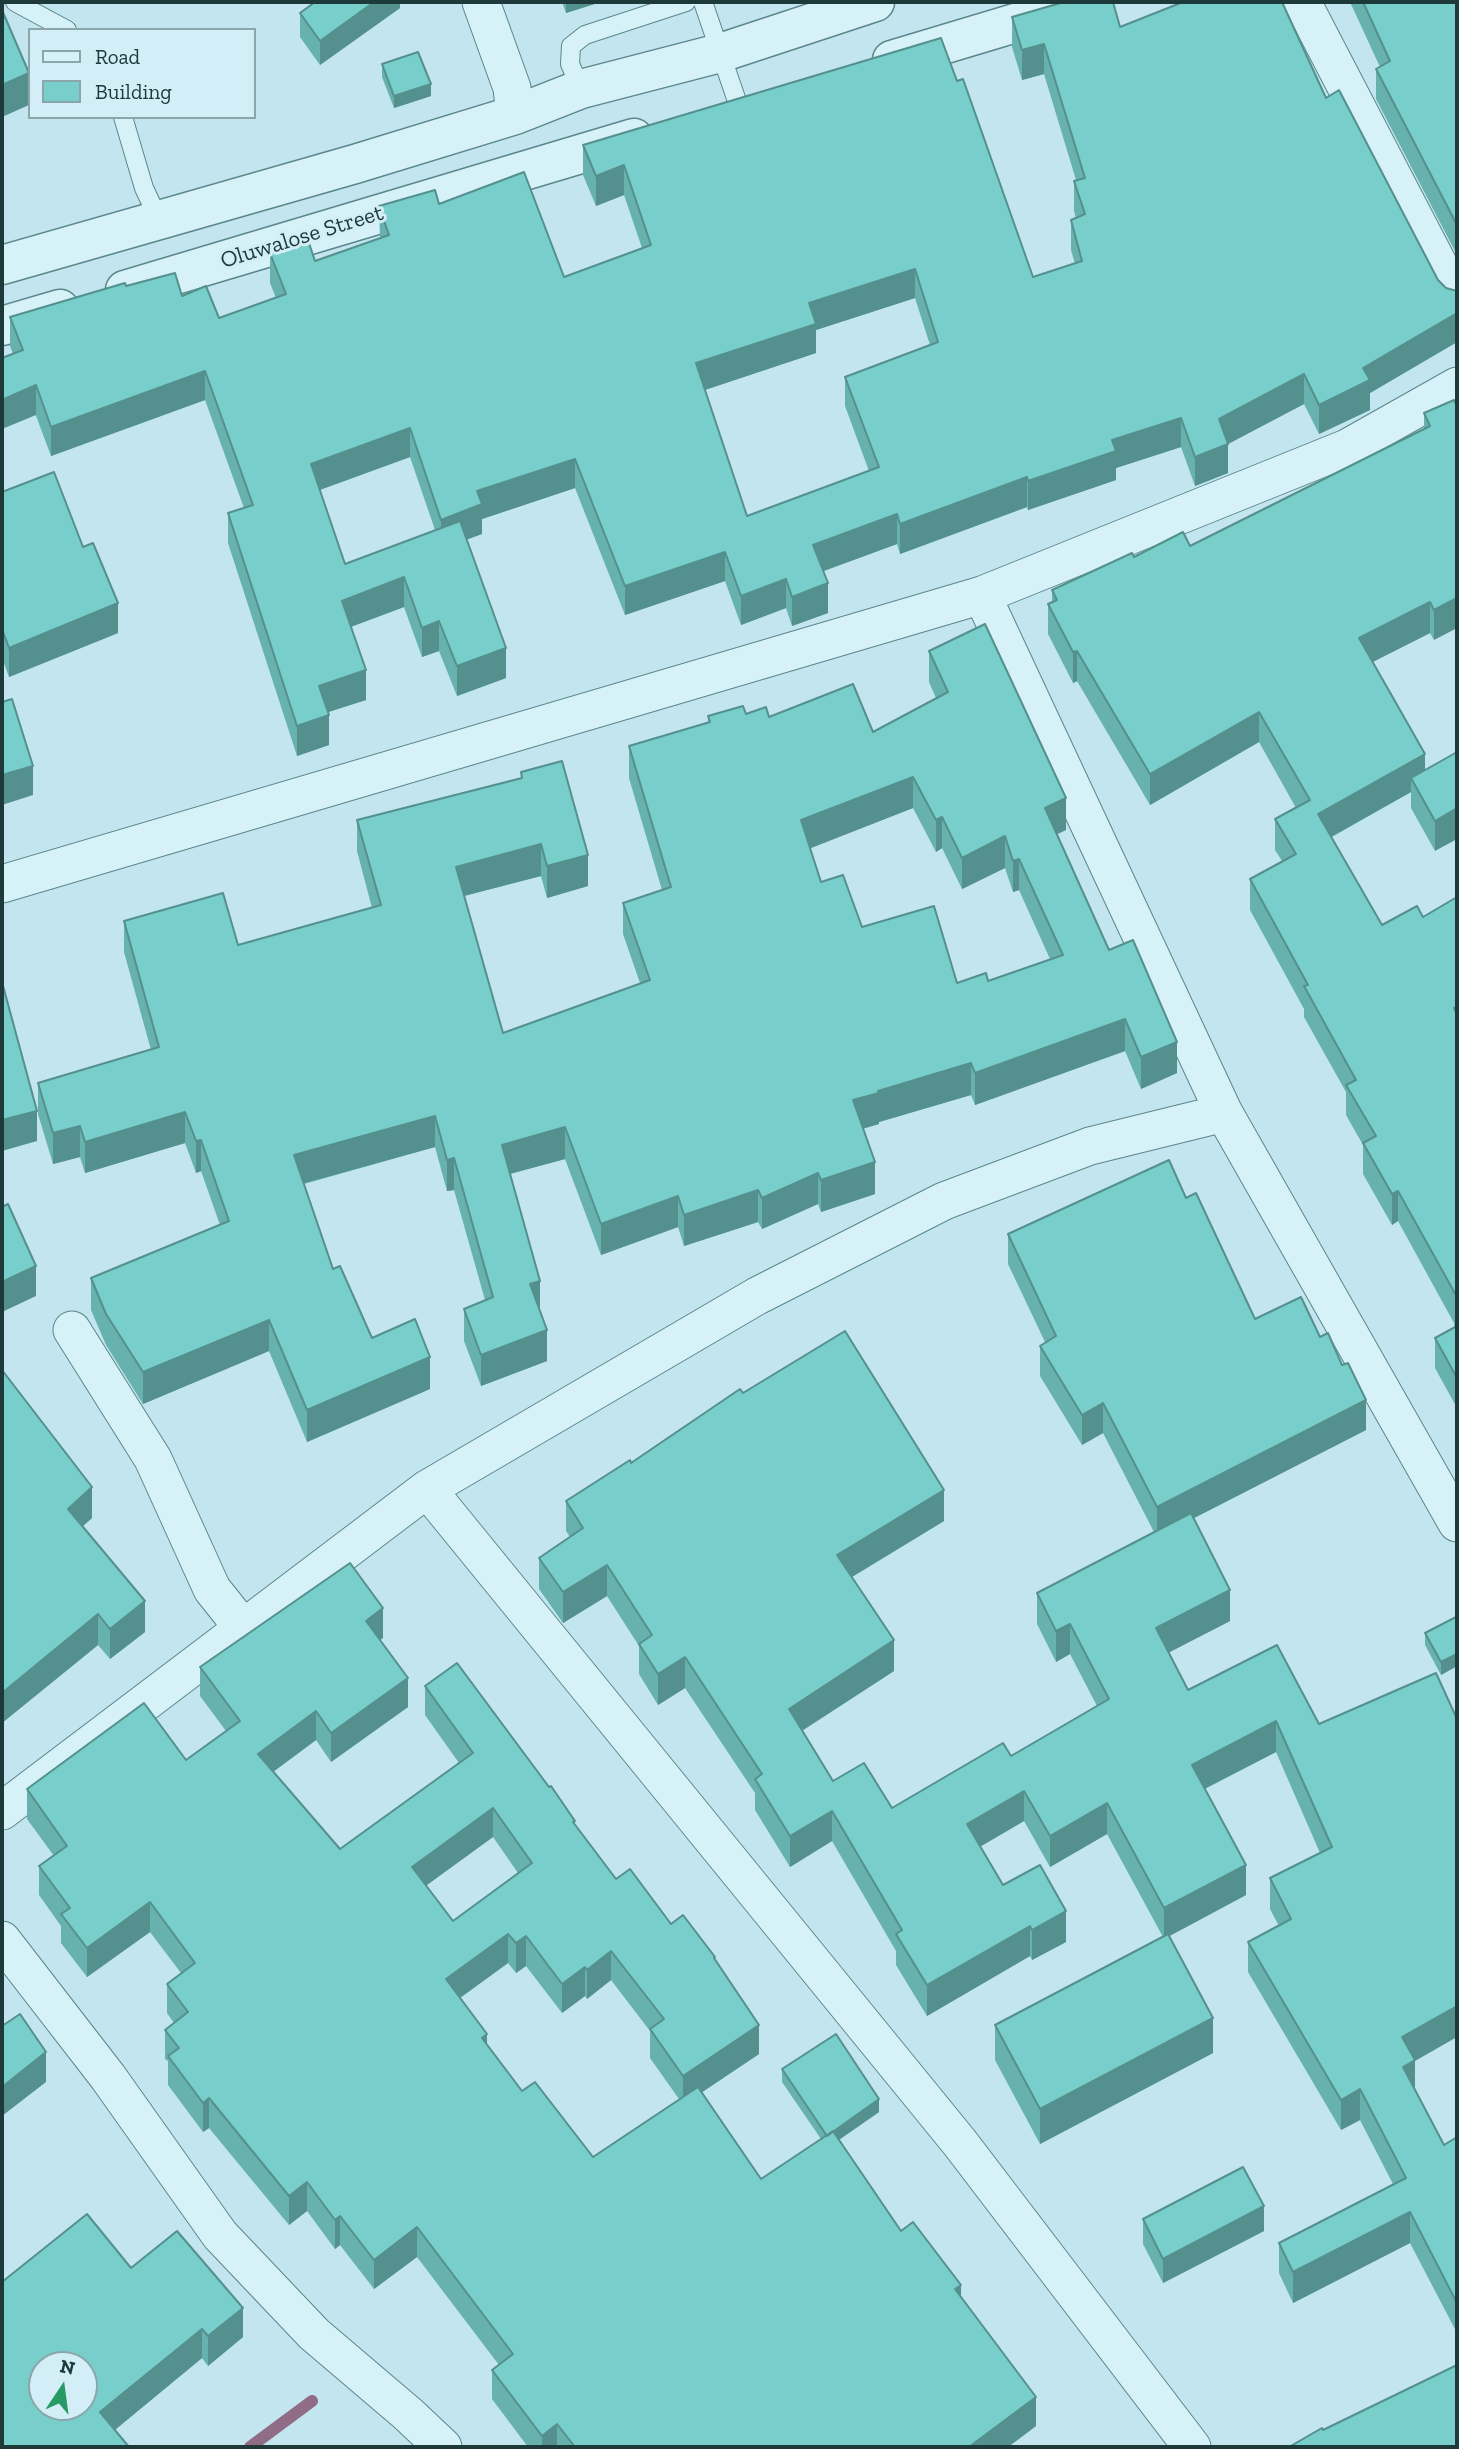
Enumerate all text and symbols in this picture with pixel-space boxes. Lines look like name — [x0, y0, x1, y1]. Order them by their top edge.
legend — [28, 28, 256, 119]
text: Road — [95, 44, 140, 69]
text: Building — [95, 79, 172, 104]
street label: Oluwalose Street — [217, 199, 387, 275]
north arrow — [28, 2351, 98, 2421]
text: N — [58, 2354, 77, 2380]

